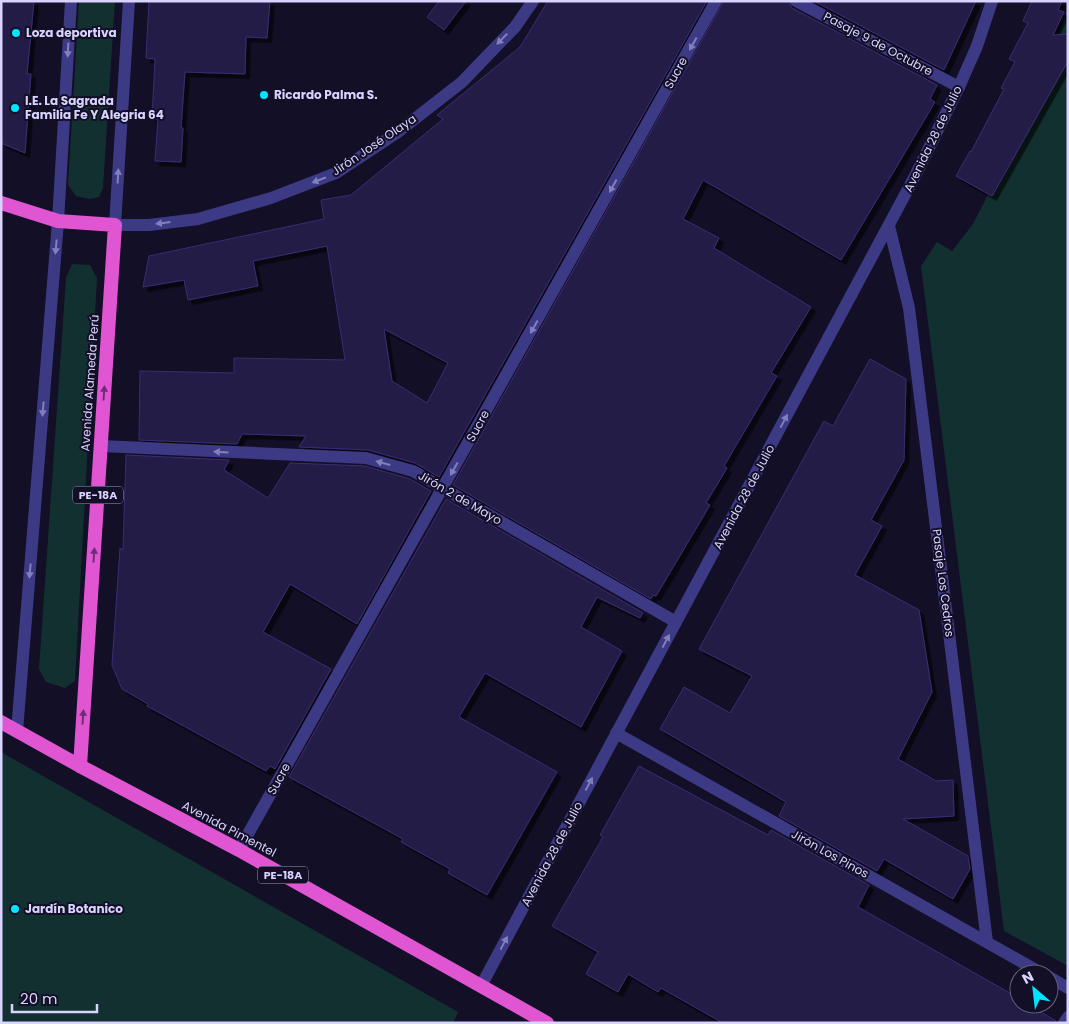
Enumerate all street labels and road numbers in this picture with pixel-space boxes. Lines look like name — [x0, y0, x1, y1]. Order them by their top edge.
street label: Pasaje 9 de Octubre — [821, 8, 936, 80]
street label: Sucre — [660, 54, 691, 92]
street label: Avenida 28 de Julio — [899, 82, 966, 195]
street label: Jirón José Olaya — [328, 110, 419, 179]
street label: Avenida Alameda Perú — [76, 314, 103, 452]
street label: Sucre — [462, 407, 493, 445]
street label: Avenida 28 de Julio — [709, 441, 779, 552]
street label: Jirón 2 de Mayo — [415, 467, 506, 529]
road number: PE-18A — [73, 486, 123, 504]
street label: Pasaje Los Cedros — [928, 528, 959, 638]
street label: Sucre — [263, 760, 294, 798]
street label: Avenida Pimentel — [179, 797, 279, 861]
street label: Avenida 28 de Julio — [517, 798, 587, 909]
street label: Jirón Los Pinos — [788, 825, 872, 882]
road number: PE-18A — [258, 866, 308, 884]

